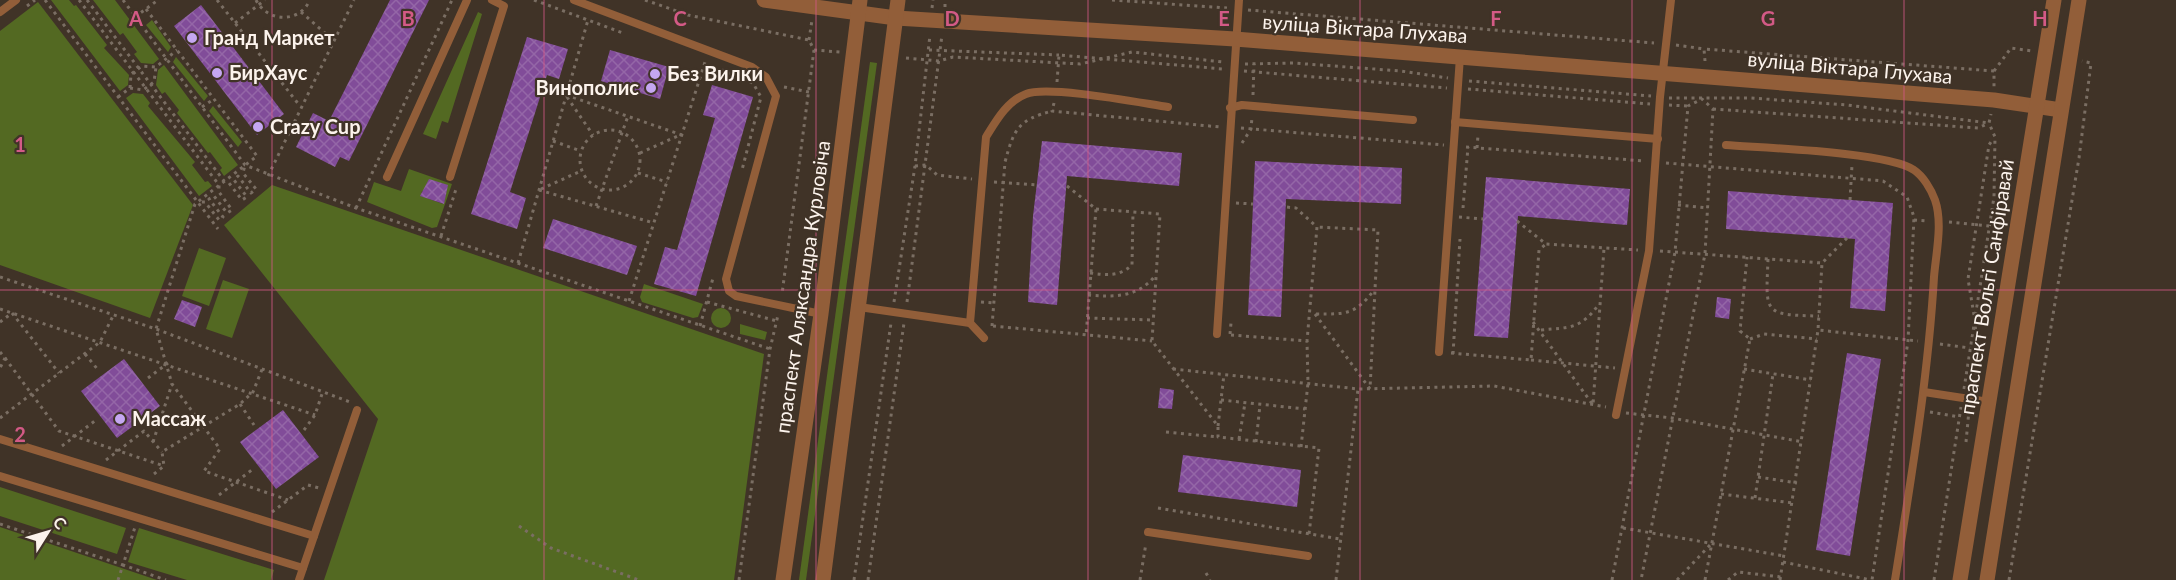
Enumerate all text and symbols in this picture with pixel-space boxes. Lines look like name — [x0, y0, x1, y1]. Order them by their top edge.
text: A — [128, 6, 143, 30]
text: B — [401, 6, 415, 30]
text: C — [673, 6, 687, 30]
text: D — [944, 6, 960, 30]
text: E — [1218, 6, 1230, 30]
text: F — [1490, 6, 1502, 30]
text: G — [1761, 6, 1775, 30]
text: H — [2032, 6, 2048, 30]
street label: вуліца Віктара Глухава — [1262, 9, 1468, 47]
place label: Гранд Маркет — [204, 25, 335, 49]
marker: Гранд Маркет — [185, 31, 199, 45]
street label: вуліца Віктара Глухава — [1747, 46, 1953, 88]
place label: БирХаус — [229, 60, 308, 84]
place label: Без Вилки — [667, 61, 763, 85]
marker: БирХаус — [210, 66, 224, 80]
marker: Без Вилки — [648, 67, 662, 81]
place label: Винополис — [536, 75, 639, 99]
marker: Винополис — [644, 81, 658, 95]
place label: Crazy Cup — [270, 114, 361, 138]
marker: Crazy Cup — [251, 120, 265, 134]
text: 1 — [14, 132, 26, 156]
street label: праспект Аляксандра Курловіча — [770, 139, 834, 435]
street label: праспект Вольгі Санфіравай — [1954, 157, 2018, 416]
place label: Массаж — [132, 406, 207, 430]
marker: Массаж — [113, 412, 127, 426]
text: 2 — [14, 422, 26, 446]
north arrow — [18, 502, 78, 562]
text: С — [50, 513, 71, 533]

